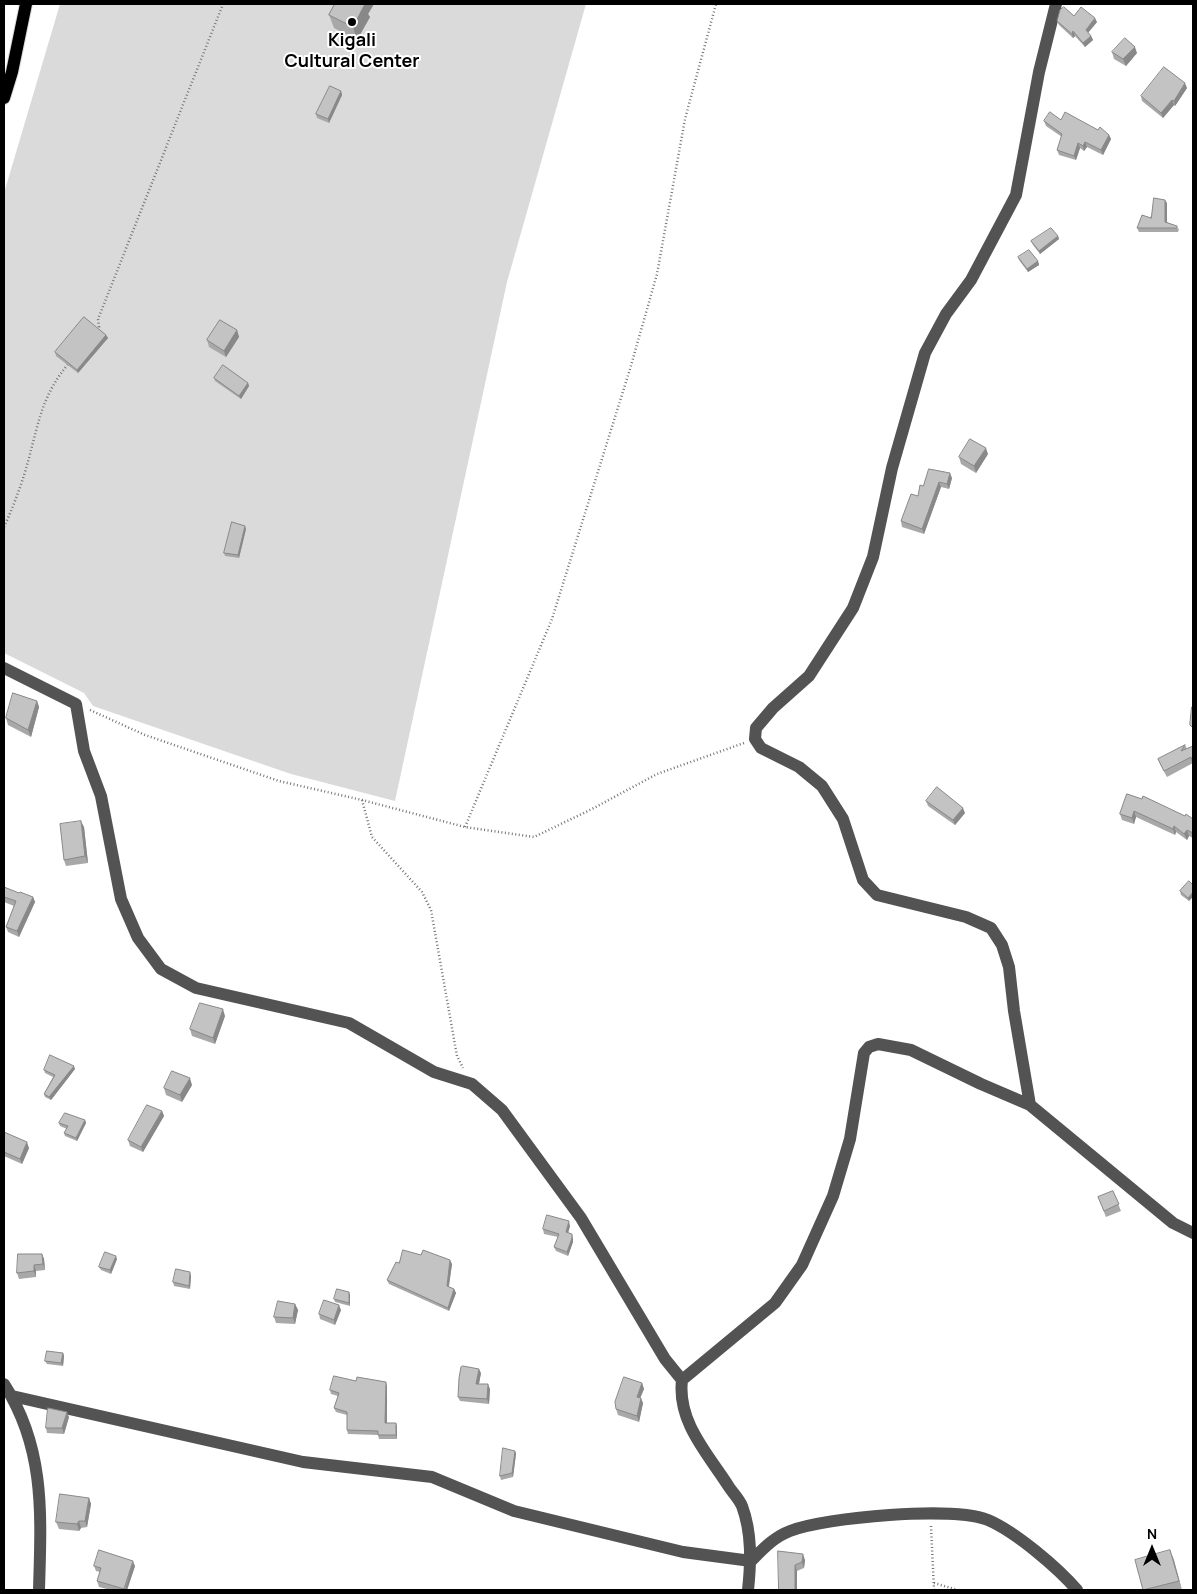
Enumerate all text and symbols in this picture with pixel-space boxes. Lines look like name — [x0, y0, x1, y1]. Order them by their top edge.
marker: Kigali Cultural Center — [346, 16, 358, 28]
place label: Kigali Cultural Center — [284, 30, 420, 72]
north arrow — [1127, 1524, 1177, 1574]
text: N — [1147, 1524, 1157, 1543]

